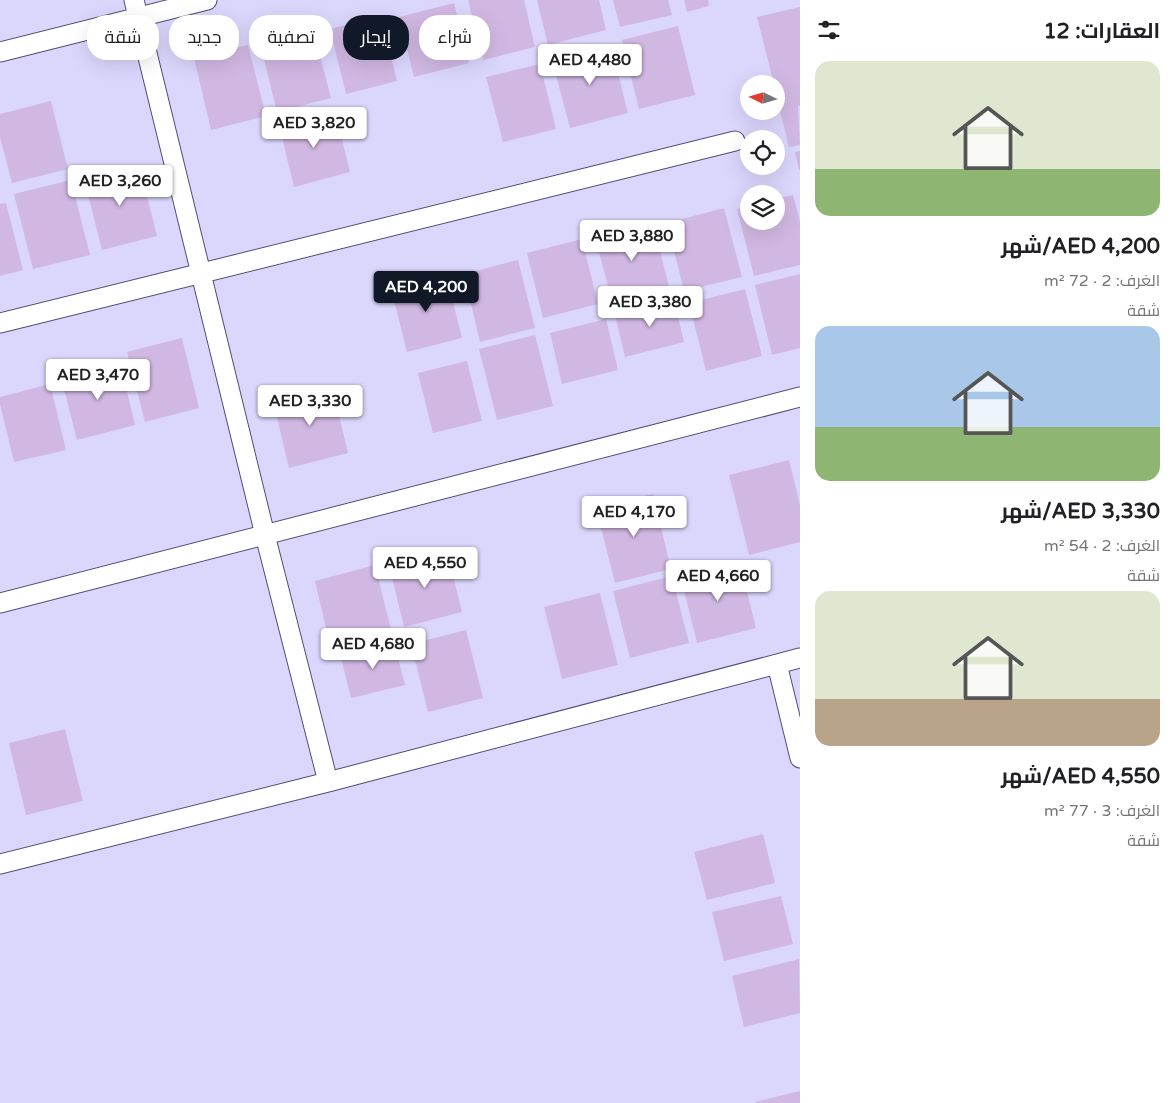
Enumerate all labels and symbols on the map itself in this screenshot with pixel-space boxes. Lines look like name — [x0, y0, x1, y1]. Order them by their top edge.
pin: AED 4,480 — [533, 44, 647, 86]
north arrow — [740, 75, 785, 120]
pin: AED 3,820 — [257, 106, 371, 149]
pin: AED 3,260 — [63, 164, 177, 207]
pin: AED 3,880 — [575, 220, 689, 262]
pin: AED 4,200 — [369, 270, 483, 313]
pin: AED 3,380 — [593, 286, 707, 328]
pin: AED 3,470 — [41, 358, 155, 401]
pin: AED 3,330 — [253, 384, 367, 427]
pin: AED 4,170 — [577, 496, 691, 538]
pin: AED 4,550 — [368, 546, 482, 589]
pin: AED 4,660 — [661, 560, 775, 602]
pin: AED 4,680 — [316, 628, 430, 670]

